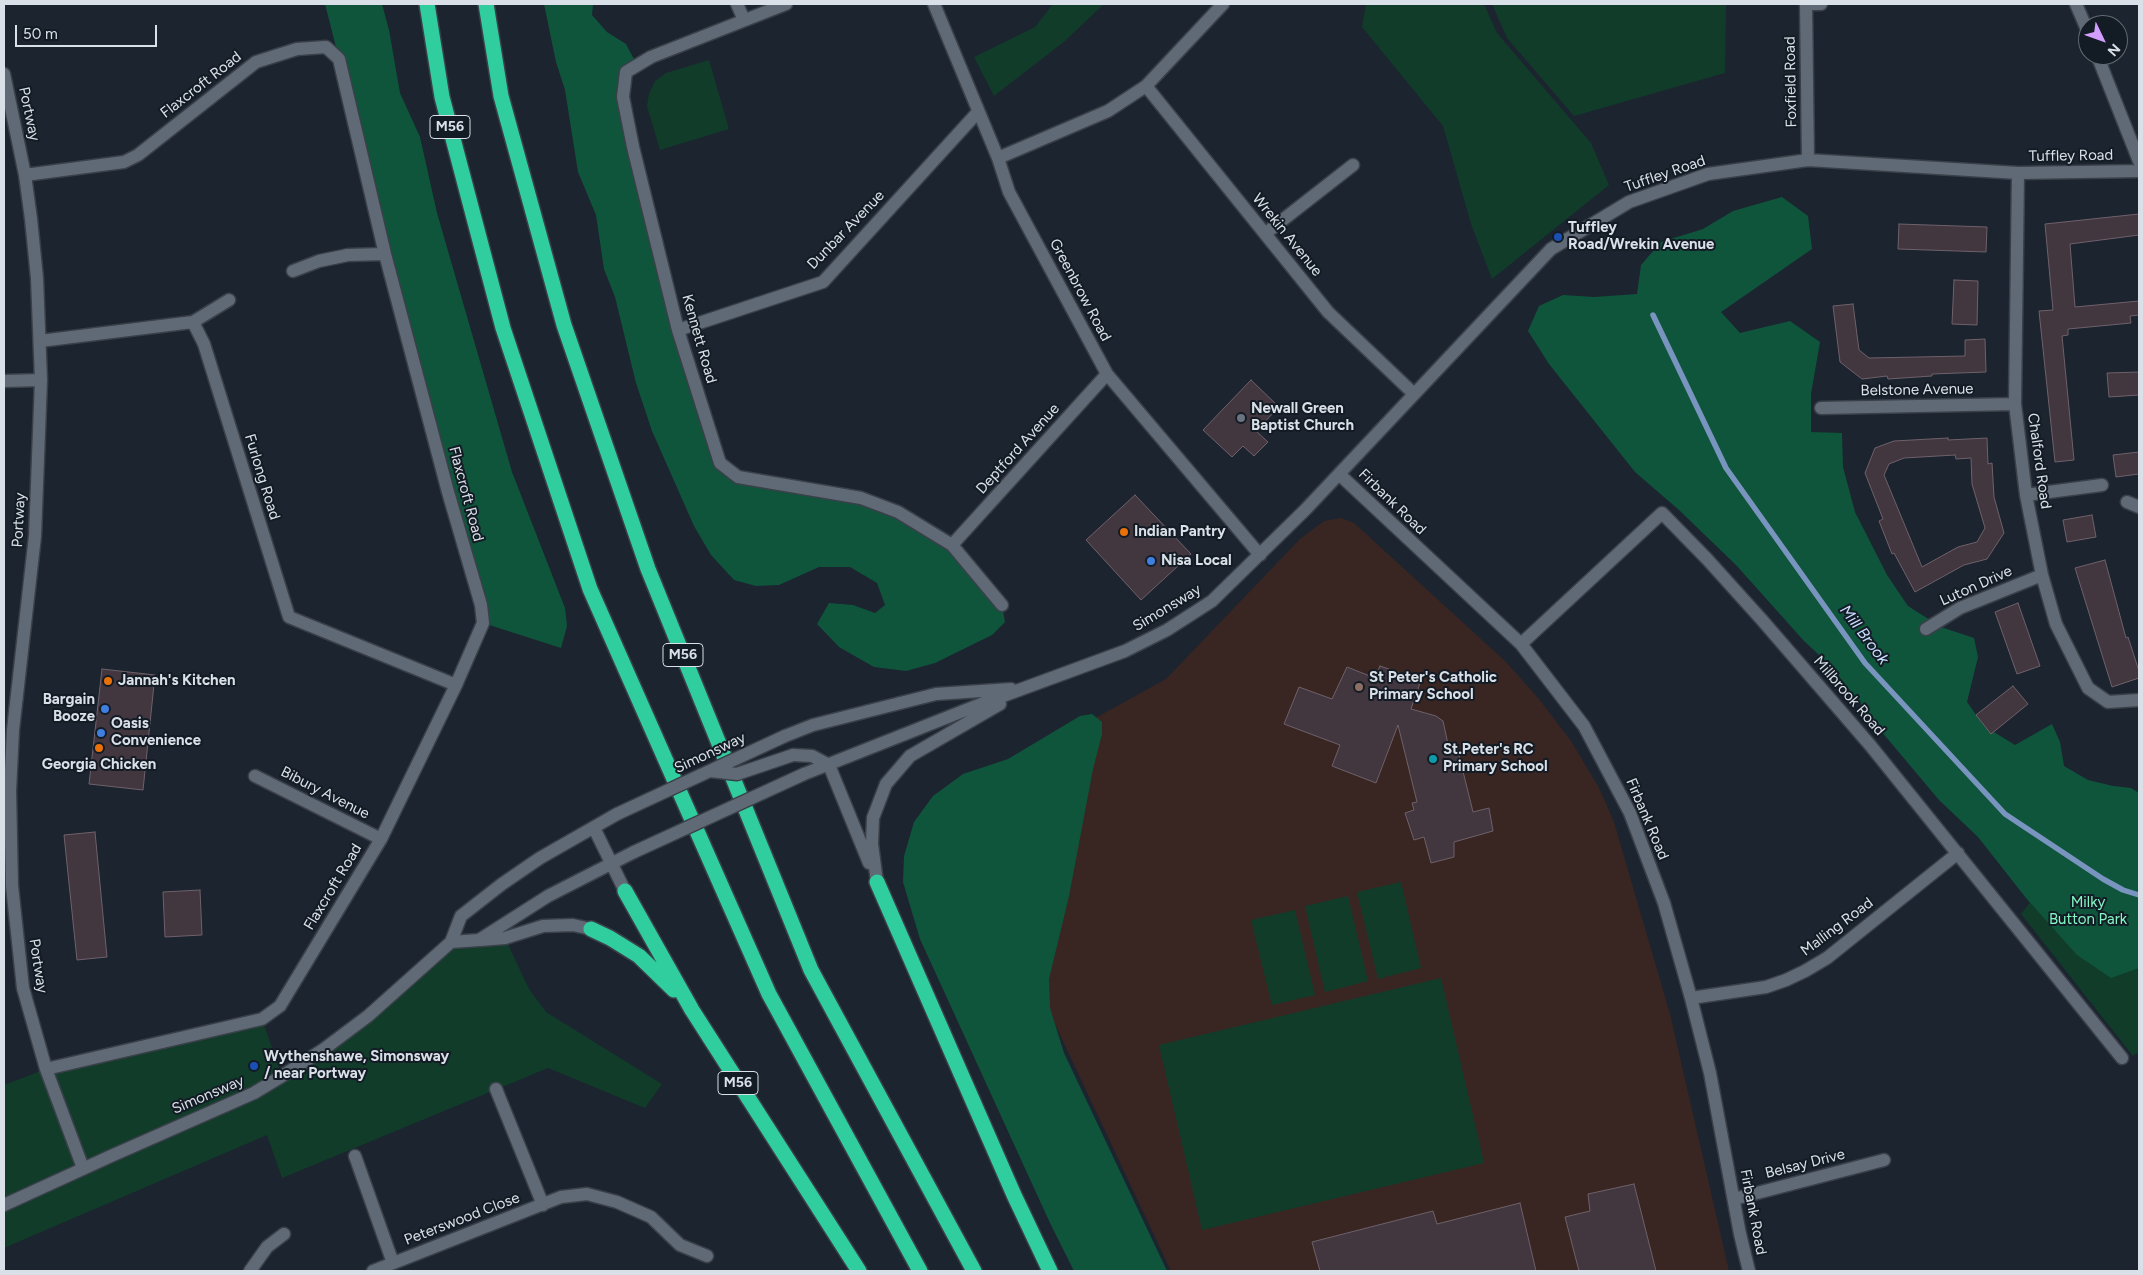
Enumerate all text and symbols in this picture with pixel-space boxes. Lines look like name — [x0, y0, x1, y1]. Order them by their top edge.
scale bar — [18, 15, 160, 47]
north arrow — [2078, 15, 2128, 65]
text: 50 m — [23, 25, 58, 43]
street label: Foxfield Road — [1781, 36, 1801, 128]
text: N — [2104, 40, 2124, 59]
street label: Flaxcroft Road — [157, 48, 245, 122]
street label: Portway — [14, 85, 44, 143]
road number: M56 — [430, 115, 470, 138]
street label: Tuffley Road — [2029, 146, 2113, 166]
street label: Tuffley Road — [1622, 152, 1708, 196]
street label: Dunbar Avenue — [804, 187, 888, 273]
street label: Wrekin Avenue — [1248, 190, 1326, 280]
place label: Tuffley Road/Wrekin Avenue — [1568, 219, 1714, 254]
marker: Tuffley Road/Wrekin Avenue — [1552, 231, 1564, 243]
street label: Greenbrow Road — [1045, 236, 1115, 344]
street label: Kennett Road — [678, 292, 720, 386]
street label: Belstone Avenue — [1860, 380, 1974, 400]
street label: Deptford Avenue — [973, 400, 1063, 498]
place label: Newall Green Baptist Church — [1251, 400, 1354, 435]
marker: Newall Green Baptist Church — [1235, 412, 1247, 424]
street label: Chalford Road — [2023, 412, 2055, 510]
street label: Furlong Road — [240, 432, 284, 522]
street label: Flaxcroft Road — [445, 445, 487, 543]
street label: Firbank Road — [1354, 465, 1430, 539]
street label: Portway — [9, 492, 29, 548]
place label: Indian Pantry — [1134, 523, 1226, 541]
marker: Indian Pantry — [1118, 526, 1130, 538]
place label: Nisa Local — [1161, 552, 1232, 570]
marker: Nisa Local — [1145, 555, 1157, 567]
street label: Luton Drive — [1937, 562, 2015, 610]
street label: Simonsway — [1130, 581, 1204, 635]
water label: Mill Brook — [1835, 601, 1893, 669]
road number: M56 — [663, 644, 703, 666]
street label: Millbrook Road — [1810, 653, 1888, 739]
place label: St Peter's Catholic Primary School — [1369, 669, 1497, 704]
place label: Jannah's Kitchen — [118, 672, 235, 690]
marker: Jannah's Kitchen — [102, 675, 114, 687]
marker: St Peter's Catholic Primary School — [1353, 681, 1365, 693]
place label: Bargain Booze — [43, 691, 95, 726]
marker: Bargain Booze — [99, 703, 111, 715]
place label: Oasis Convenience — [111, 715, 201, 750]
marker: Oasis Convenience — [95, 727, 107, 739]
street label: Simonsway — [672, 729, 748, 777]
place label: St.Peter's RC Primary School — [1443, 741, 1548, 776]
marker: Georgia Chicken — [93, 742, 105, 754]
marker: St.Peter's RC Primary School — [1427, 753, 1439, 765]
place label: Georgia Chicken — [42, 756, 156, 774]
street label: Bibury Avenue — [278, 763, 372, 823]
street label: Firbank Road — [1622, 775, 1672, 863]
street label: Flaxcroft Road — [300, 841, 366, 933]
street label: Malling Road — [1797, 894, 1877, 960]
park label: Milky Button Park — [2049, 894, 2127, 929]
street label: Portway — [25, 937, 51, 995]
place label: Wythenshawe, Simonsway / near Portway — [264, 1048, 449, 1083]
marker: Wythenshawe, Simonsway / near Portway — [248, 1060, 260, 1072]
street label: Simonsway — [169, 1072, 247, 1118]
road number: M56 — [718, 1072, 758, 1094]
street label: Belsay Drive — [1763, 1145, 1847, 1183]
street label: Firbank Road — [1736, 1168, 1770, 1256]
street label: Peterswood Close — [402, 1189, 522, 1249]

